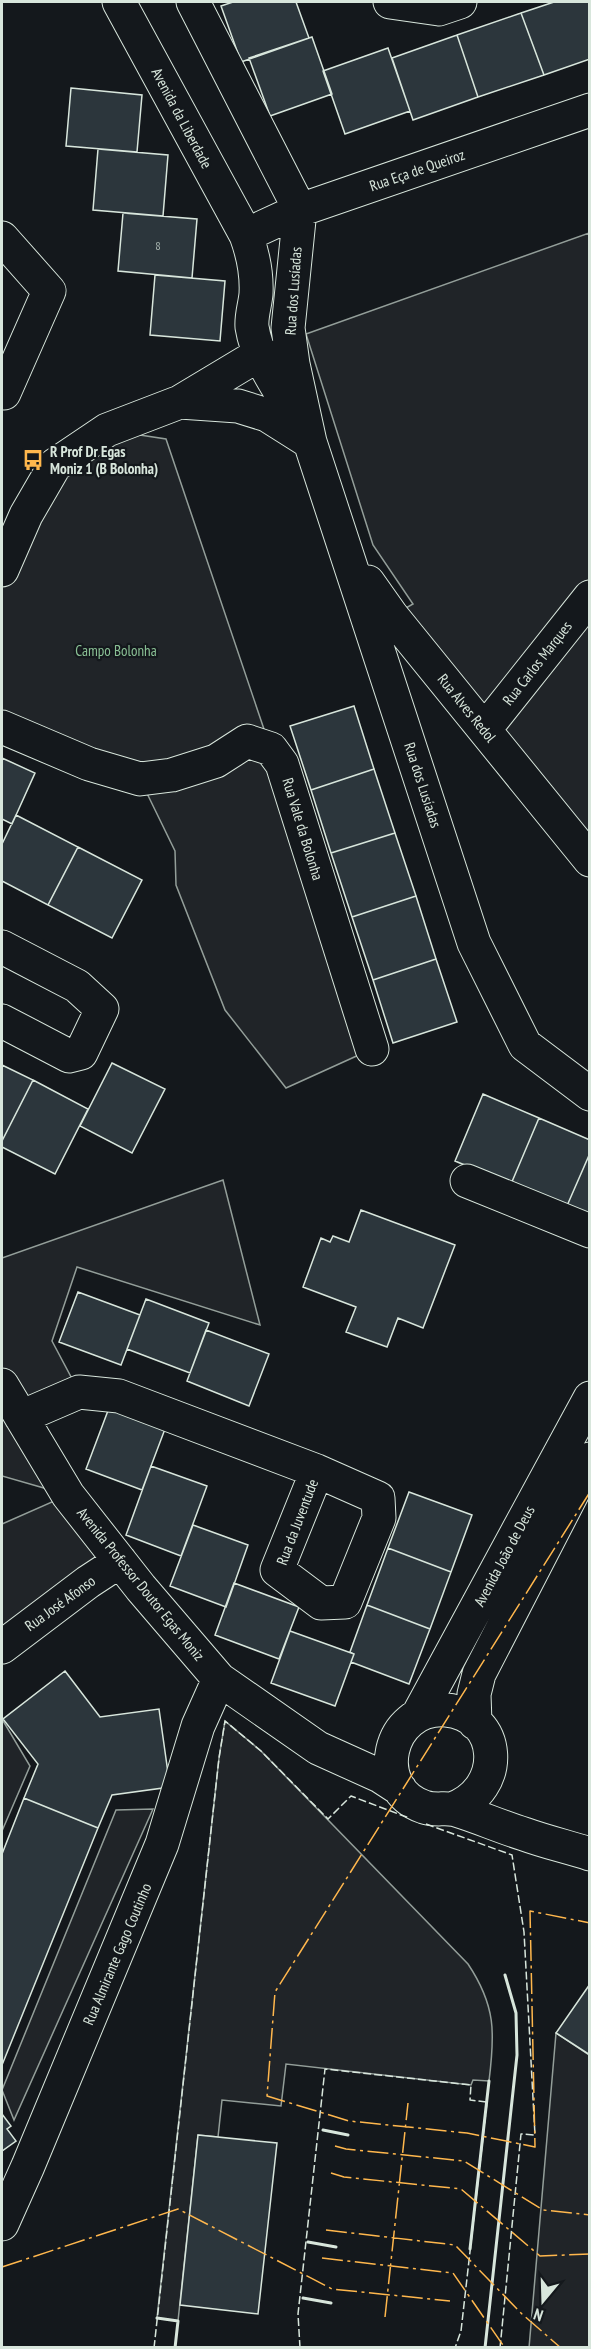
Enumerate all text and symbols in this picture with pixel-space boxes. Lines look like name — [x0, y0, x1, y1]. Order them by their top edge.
street label: Avenida da Liberdade — [147, 64, 217, 172]
street label: Rua Eça de Queiroz — [367, 145, 467, 195]
house number: 8 — [155, 238, 161, 253]
street label: Rua dos Lusíadas — [280, 246, 306, 336]
place label: R Prof Dr Egas Moniz 1 (B Bolonha) — [50, 442, 158, 478]
bus stop icon: R Prof Dr Egas Moniz 1 (B Bolonha) — [21, 448, 45, 472]
street label: Rua Carlos Marques — [498, 617, 576, 709]
park label: Campo Bolonha — [75, 641, 157, 660]
street label: Rua Alves Redol — [434, 670, 501, 746]
street label: Rua dos Lusíadas — [400, 740, 446, 830]
street label: Rua Vale da Bolonha — [278, 775, 328, 883]
street label: Rua da Juventude — [272, 1476, 322, 1568]
street label: Avenida João de Deus — [469, 1502, 539, 1610]
street label: Avenida Professor Doutor Egas Moniz — [73, 1503, 209, 1665]
street label: Rua José Afonso — [21, 1571, 99, 1635]
street label: Rua Almirante Gago Coutinho — [79, 1880, 155, 2028]
north arrow — [513, 2271, 573, 2331]
text: N — [531, 2304, 545, 2326]

